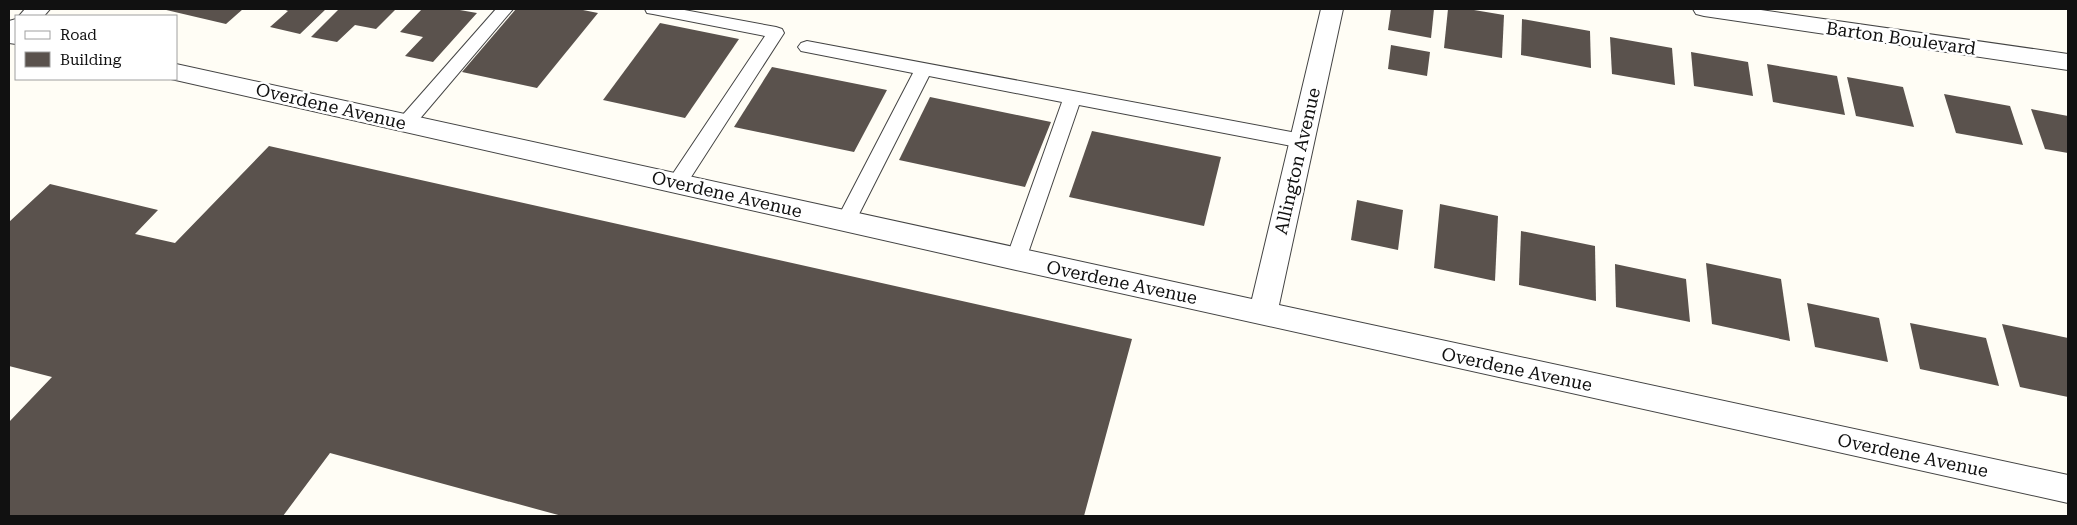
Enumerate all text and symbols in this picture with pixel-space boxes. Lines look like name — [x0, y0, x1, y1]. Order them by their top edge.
legend — [15, 15, 178, 80]
street label: Barton Boulevard — [1825, 17, 1978, 59]
text: Road — [60, 26, 97, 44]
text: Building — [60, 51, 122, 69]
street label: Overdene Avenue — [254, 78, 408, 134]
street label: Allington Avenue — [1270, 85, 1324, 236]
street label: Overdene Avenue — [650, 166, 804, 222]
street label: Overdene Avenue — [1045, 256, 1199, 308]
street label: Overdene Avenue — [1440, 343, 1594, 395]
street label: Overdene Avenue — [1836, 429, 1990, 481]

